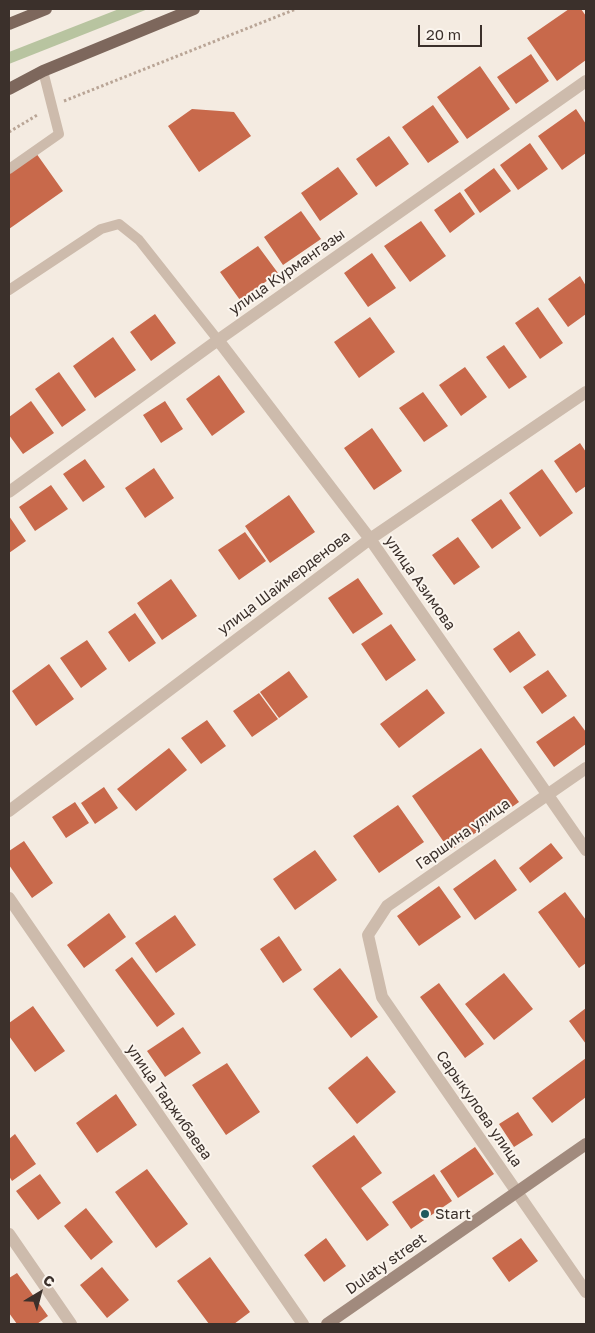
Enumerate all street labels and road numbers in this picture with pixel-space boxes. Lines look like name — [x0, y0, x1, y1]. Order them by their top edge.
street label: улица Курмангазы — [226, 225, 348, 319]
street label: улица Шаймерденова — [214, 527, 354, 639]
street label: улица Азимова — [381, 532, 459, 634]
street label: Гаршина улица — [412, 795, 514, 873]
street label: улица Таджибаева — [122, 1041, 216, 1163]
street label: Сарыкулова улица — [432, 1047, 526, 1171]
street label: Dulaty street — [342, 1230, 430, 1298]

